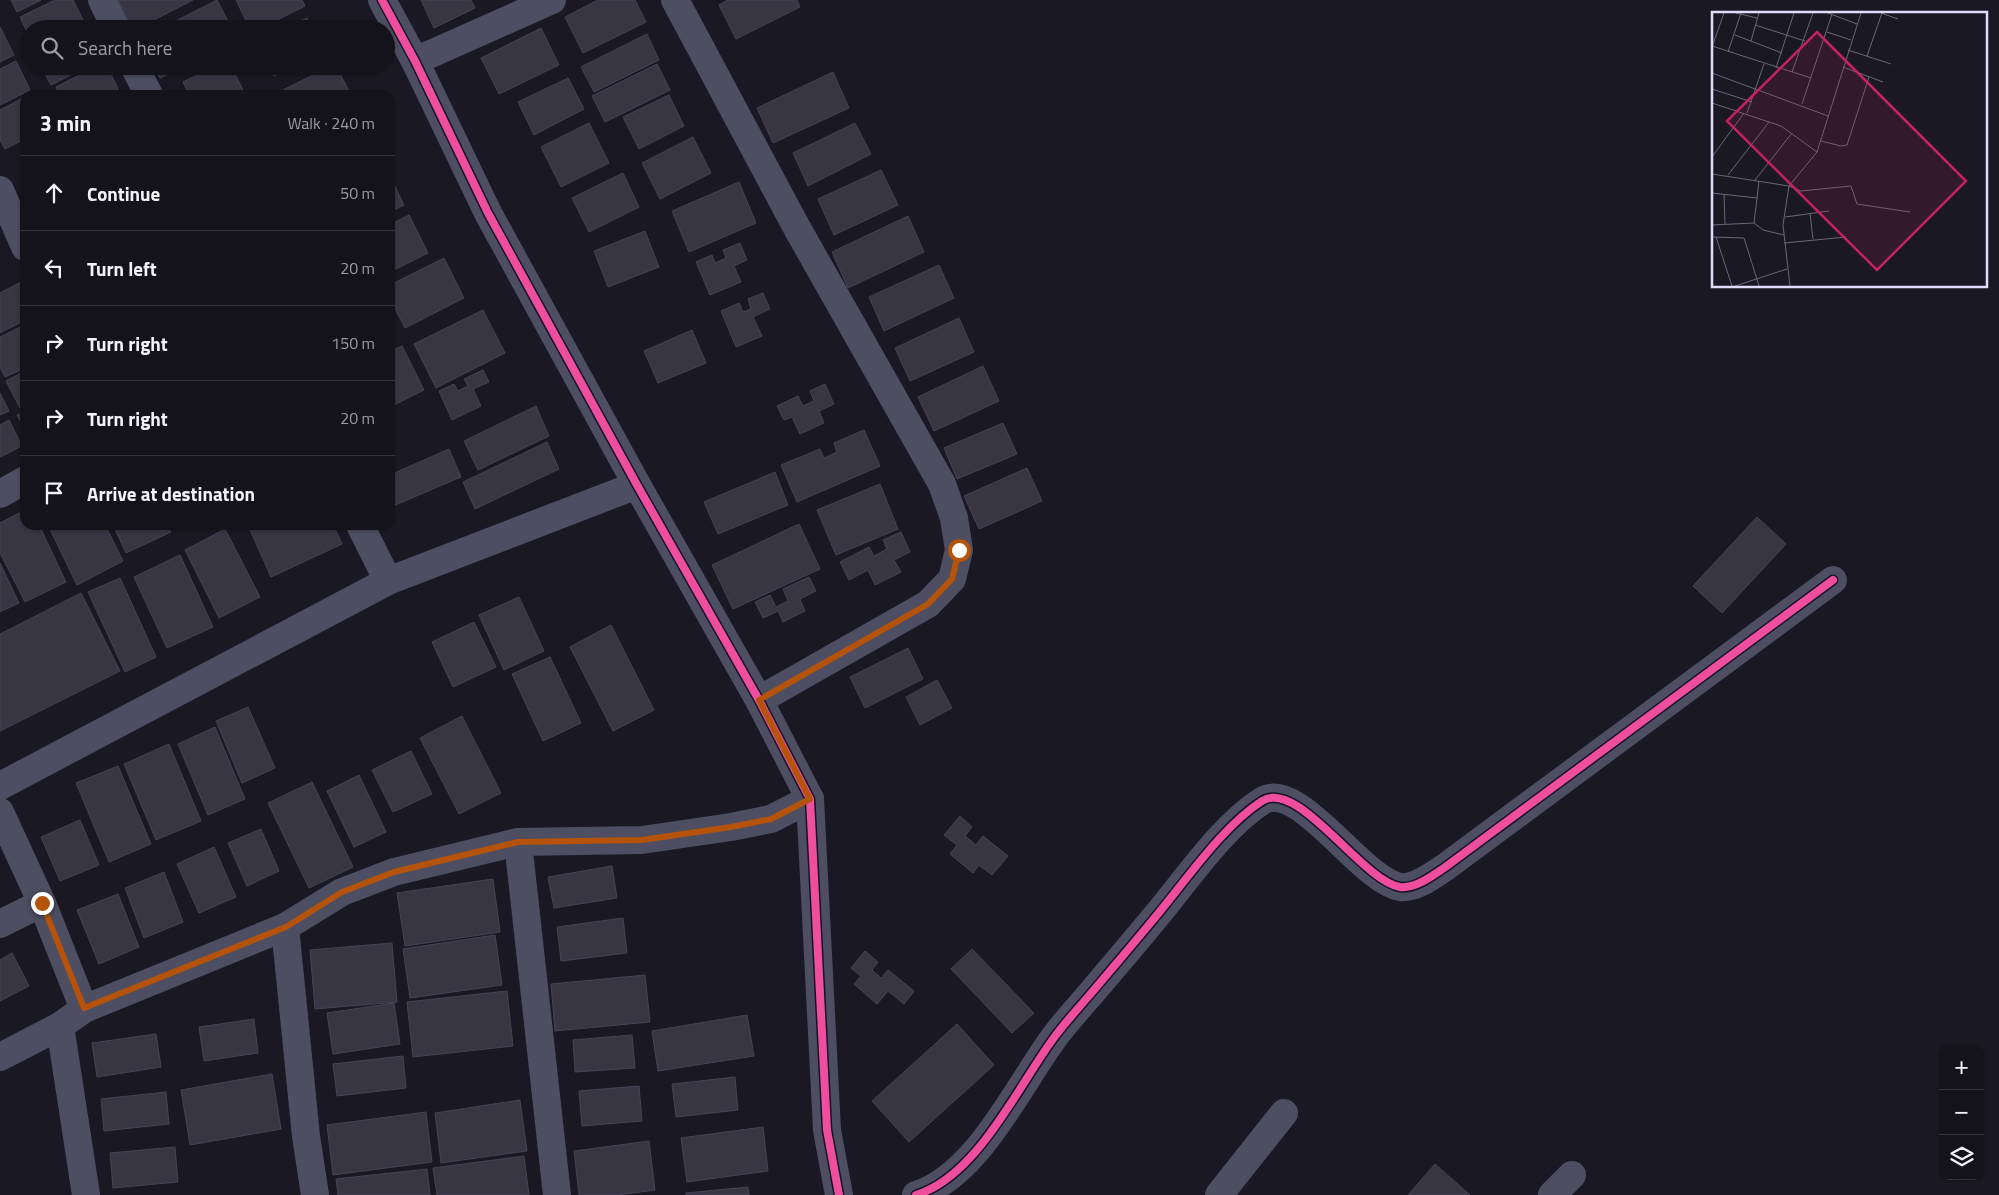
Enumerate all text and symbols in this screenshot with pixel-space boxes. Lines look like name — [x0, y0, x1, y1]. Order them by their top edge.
inset map — [1712, 12, 1986, 288]
search box — [20, 20, 395, 75]
text: Search here — [78, 33, 172, 62]
icon: search — [38, 34, 66, 62]
text: 3 min — [40, 107, 91, 139]
text: Walk · 240 m — [287, 111, 375, 135]
icon: ahead — [40, 179, 68, 207]
text: Continue — [87, 179, 160, 208]
text: 50 m — [340, 181, 375, 205]
icon: left — [40, 254, 68, 282]
text: Turn left — [87, 254, 157, 283]
text: 20 m — [340, 256, 375, 280]
icon: right — [40, 329, 68, 357]
text: Turn right — [87, 329, 168, 358]
text: 150 m — [331, 331, 375, 355]
icon: right — [40, 404, 68, 432]
text: Turn right — [87, 404, 168, 433]
text: 20 m — [340, 406, 375, 430]
icon: arrive — [40, 479, 68, 507]
text: Arrive at destination — [87, 479, 255, 508]
route start — [948, 539, 971, 562]
route end — [31, 892, 54, 915]
map controls — [1939, 1045, 1984, 1180]
button: + — [1939, 1045, 1984, 1090]
button: − — [1939, 1090, 1984, 1135]
button: layers — [1939, 1135, 1984, 1180]

